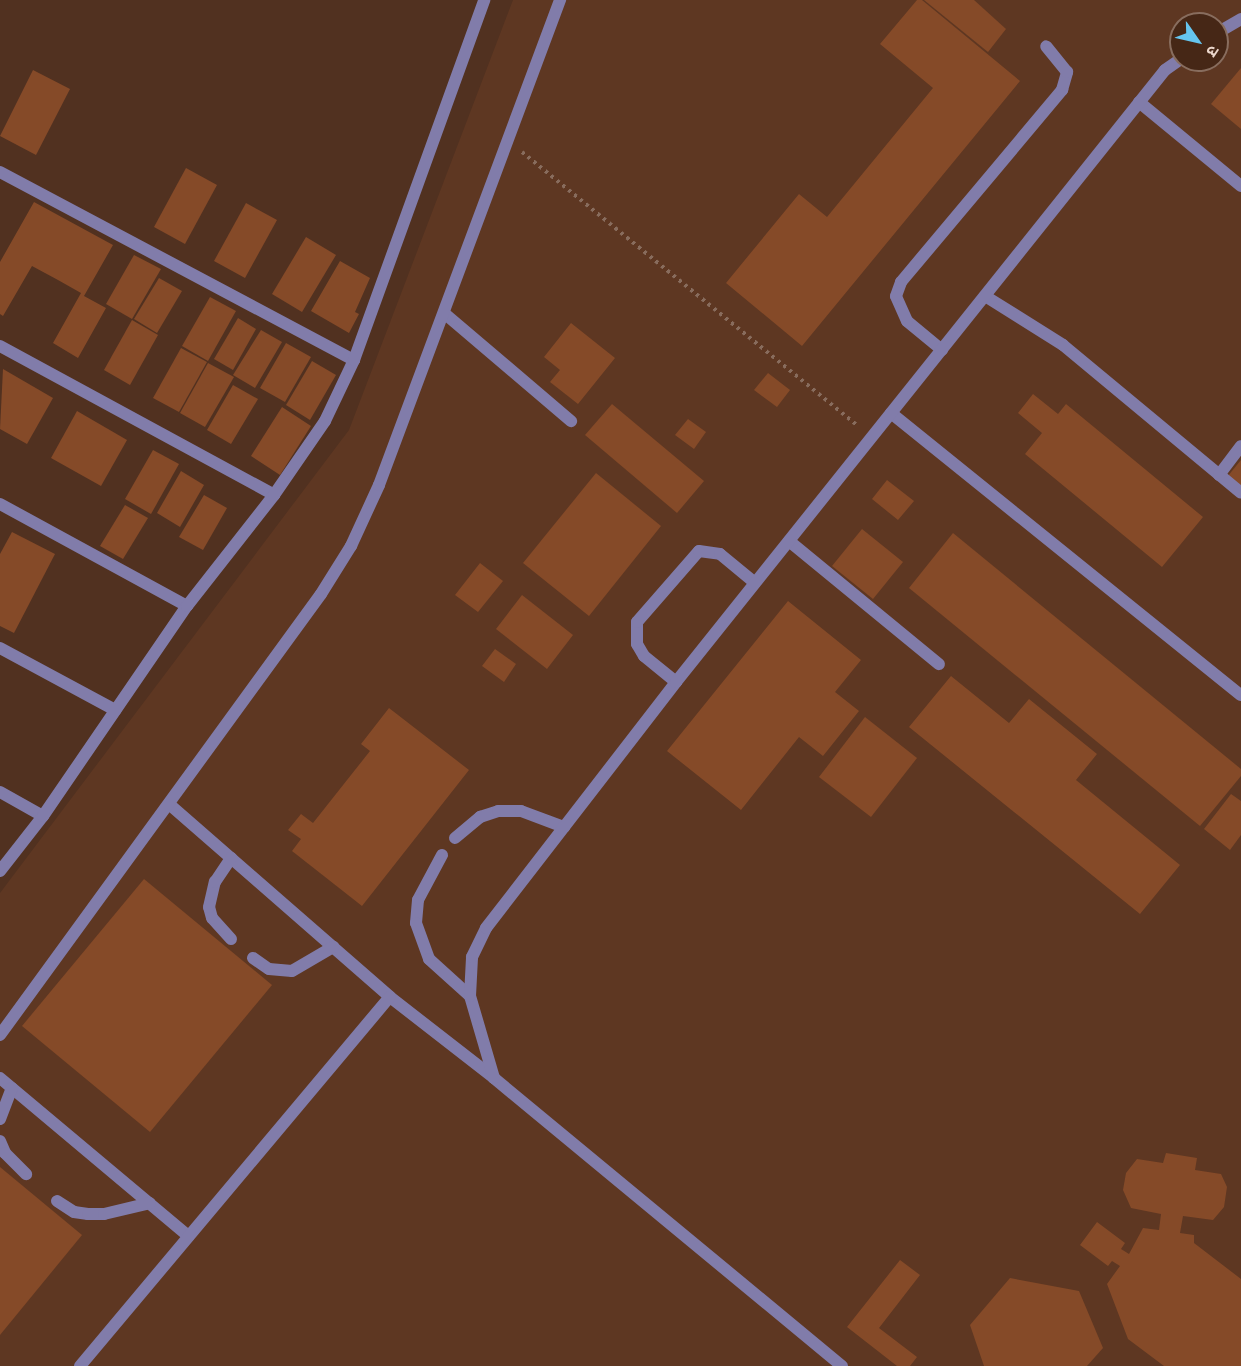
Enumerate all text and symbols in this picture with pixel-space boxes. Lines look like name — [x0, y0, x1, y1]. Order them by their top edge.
north arrow — [1169, 12, 1229, 72]
text: उ — [1201, 41, 1224, 61]

